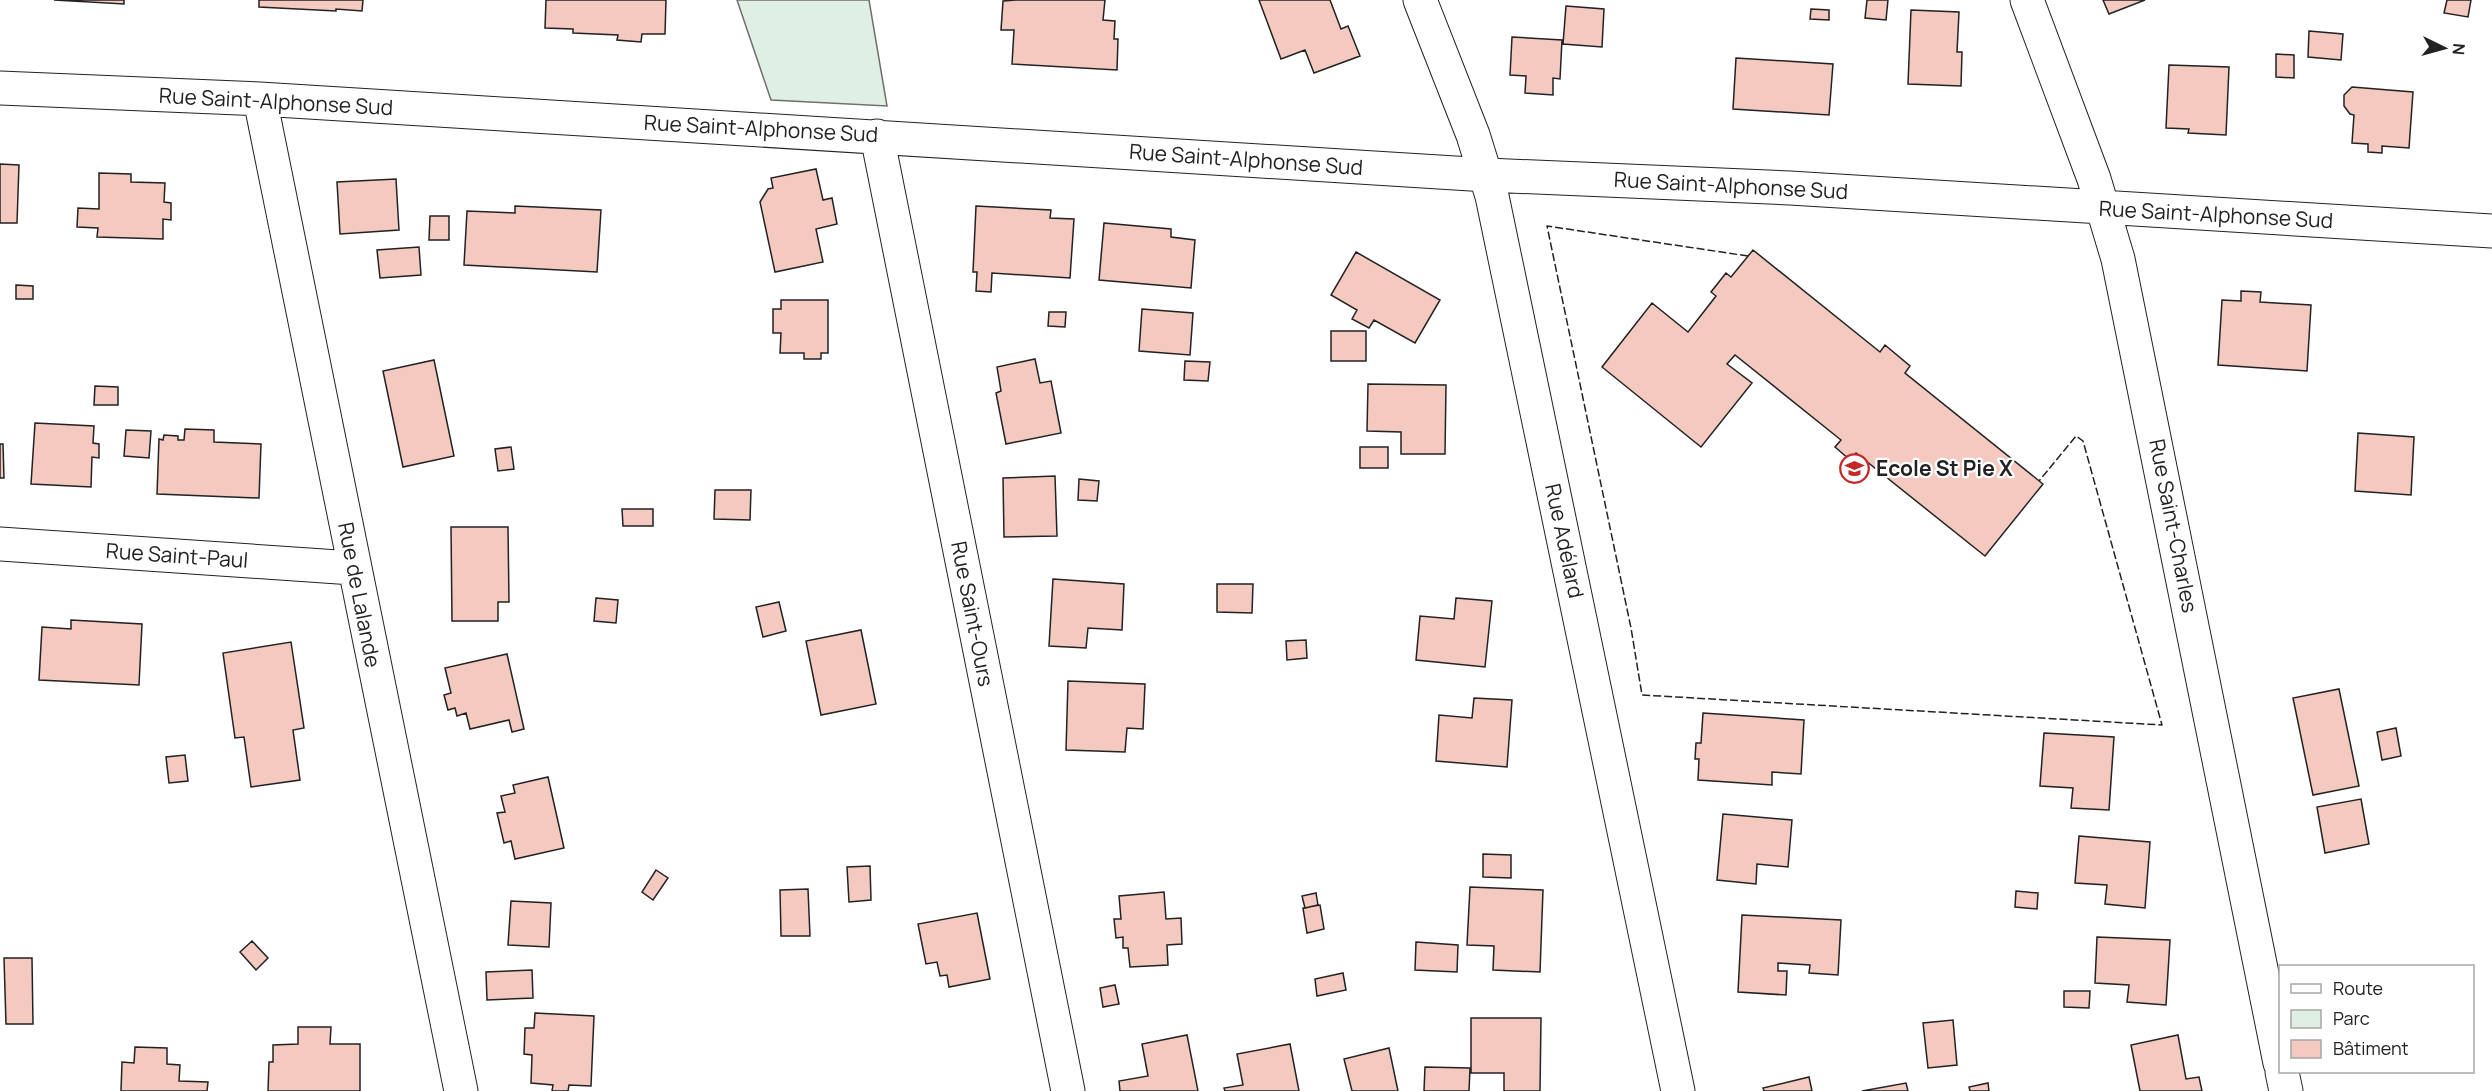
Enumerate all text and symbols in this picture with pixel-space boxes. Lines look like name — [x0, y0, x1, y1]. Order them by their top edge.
north arrow — [2414, 18, 2474, 78]
text: N — [2447, 43, 2470, 56]
street label: Rue Saint-Alphonse Sud — [158, 81, 394, 121]
street label: Rue Saint-Alphonse Sud — [643, 108, 879, 148]
street label: Rue Saint-Alphonse Sud — [1128, 137, 1364, 181]
street label: Rue Saint-Alphonse Sud — [1613, 165, 1849, 205]
street label: Rue Saint-Alphonse Sud — [2098, 194, 2334, 234]
street label: Rue Saint-Charles — [2143, 437, 2205, 615]
school or university icon: Ecole St Pie X — [1839, 453, 1871, 485]
place label: Ecole St Pie X — [1876, 454, 2013, 482]
street label: Rue Adélard — [1539, 481, 1591, 601]
street label: Rue de Lalande — [332, 520, 388, 670]
street label: Rue Saint-Paul — [105, 536, 249, 574]
street label: Rue Saint-Ours — [945, 539, 1001, 689]
legend — [2279, 965, 2474, 1073]
text: Route — [2333, 976, 2383, 1000]
text: Parc — [2333, 1006, 2370, 1030]
text: Bâtiment — [2333, 1036, 2409, 1060]

